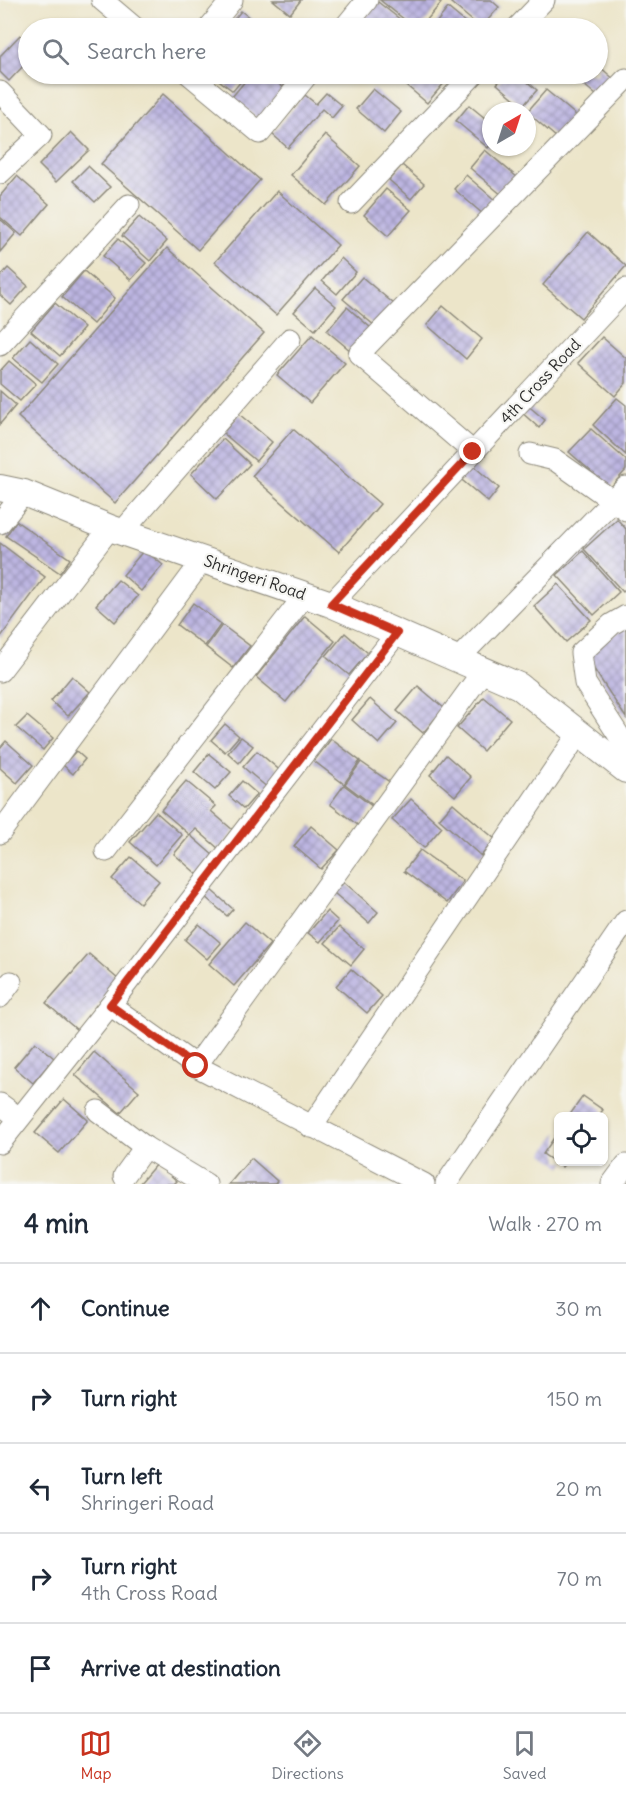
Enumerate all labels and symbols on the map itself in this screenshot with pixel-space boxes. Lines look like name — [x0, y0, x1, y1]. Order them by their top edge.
north arrow — [482, 102, 536, 156]
street label: 4th Cross Road — [495, 334, 585, 428]
route end — [459, 438, 485, 464]
street label: Shringeri Road — [201, 550, 309, 604]
route start — [182, 1052, 208, 1078]

